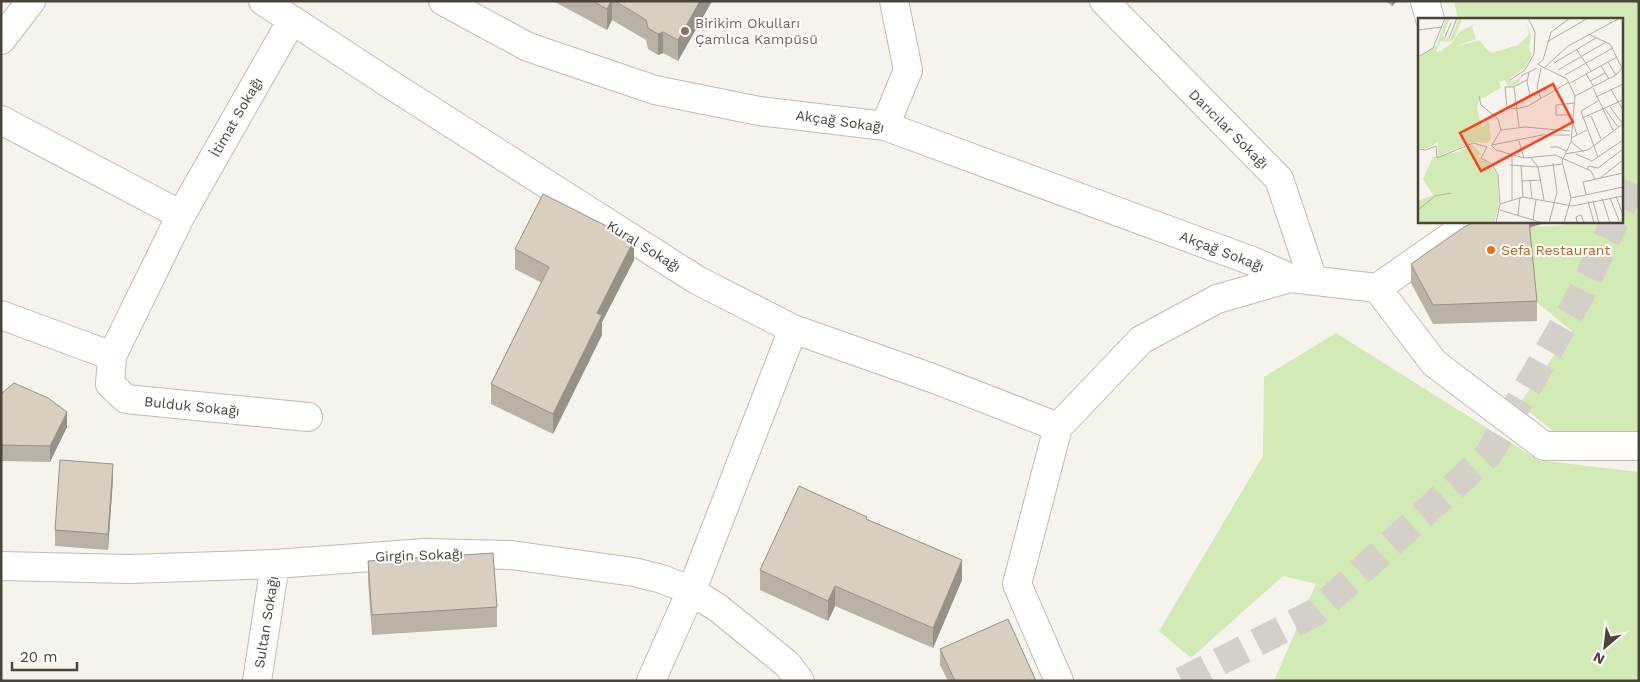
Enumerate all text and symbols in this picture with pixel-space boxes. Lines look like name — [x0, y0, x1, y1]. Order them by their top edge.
place label: Birikim Okulları Çamlıca Kampüsü — [695, 15, 818, 47]
inset map — [1418, 18, 1622, 222]
marker: Birikim Okulları Çamlıca Kampüsü — [679, 25, 691, 37]
street label: İtimat Sokağı — [207, 74, 265, 160]
street label: Darıcılar Sokağı — [1186, 86, 1272, 172]
street label: Akçağ Sokağı — [795, 107, 885, 135]
street label: Kural Sokağı — [604, 217, 684, 275]
street label: Akçağ Sokağı — [1178, 228, 1266, 274]
place label: Sefa Restaurant — [1501, 242, 1610, 258]
marker: Sefa Restaurant — [1485, 244, 1497, 256]
street label: Bulduk Sokağı — [143, 393, 241, 419]
street label: Girgin Sokağı — [375, 545, 463, 565]
street label: Sultan Sokağı — [251, 575, 281, 669]
north arrow — [1580, 622, 1630, 672]
scale bar — [12, 640, 78, 672]
text: 20 m — [20, 648, 58, 666]
text: N — [1591, 649, 1607, 668]

